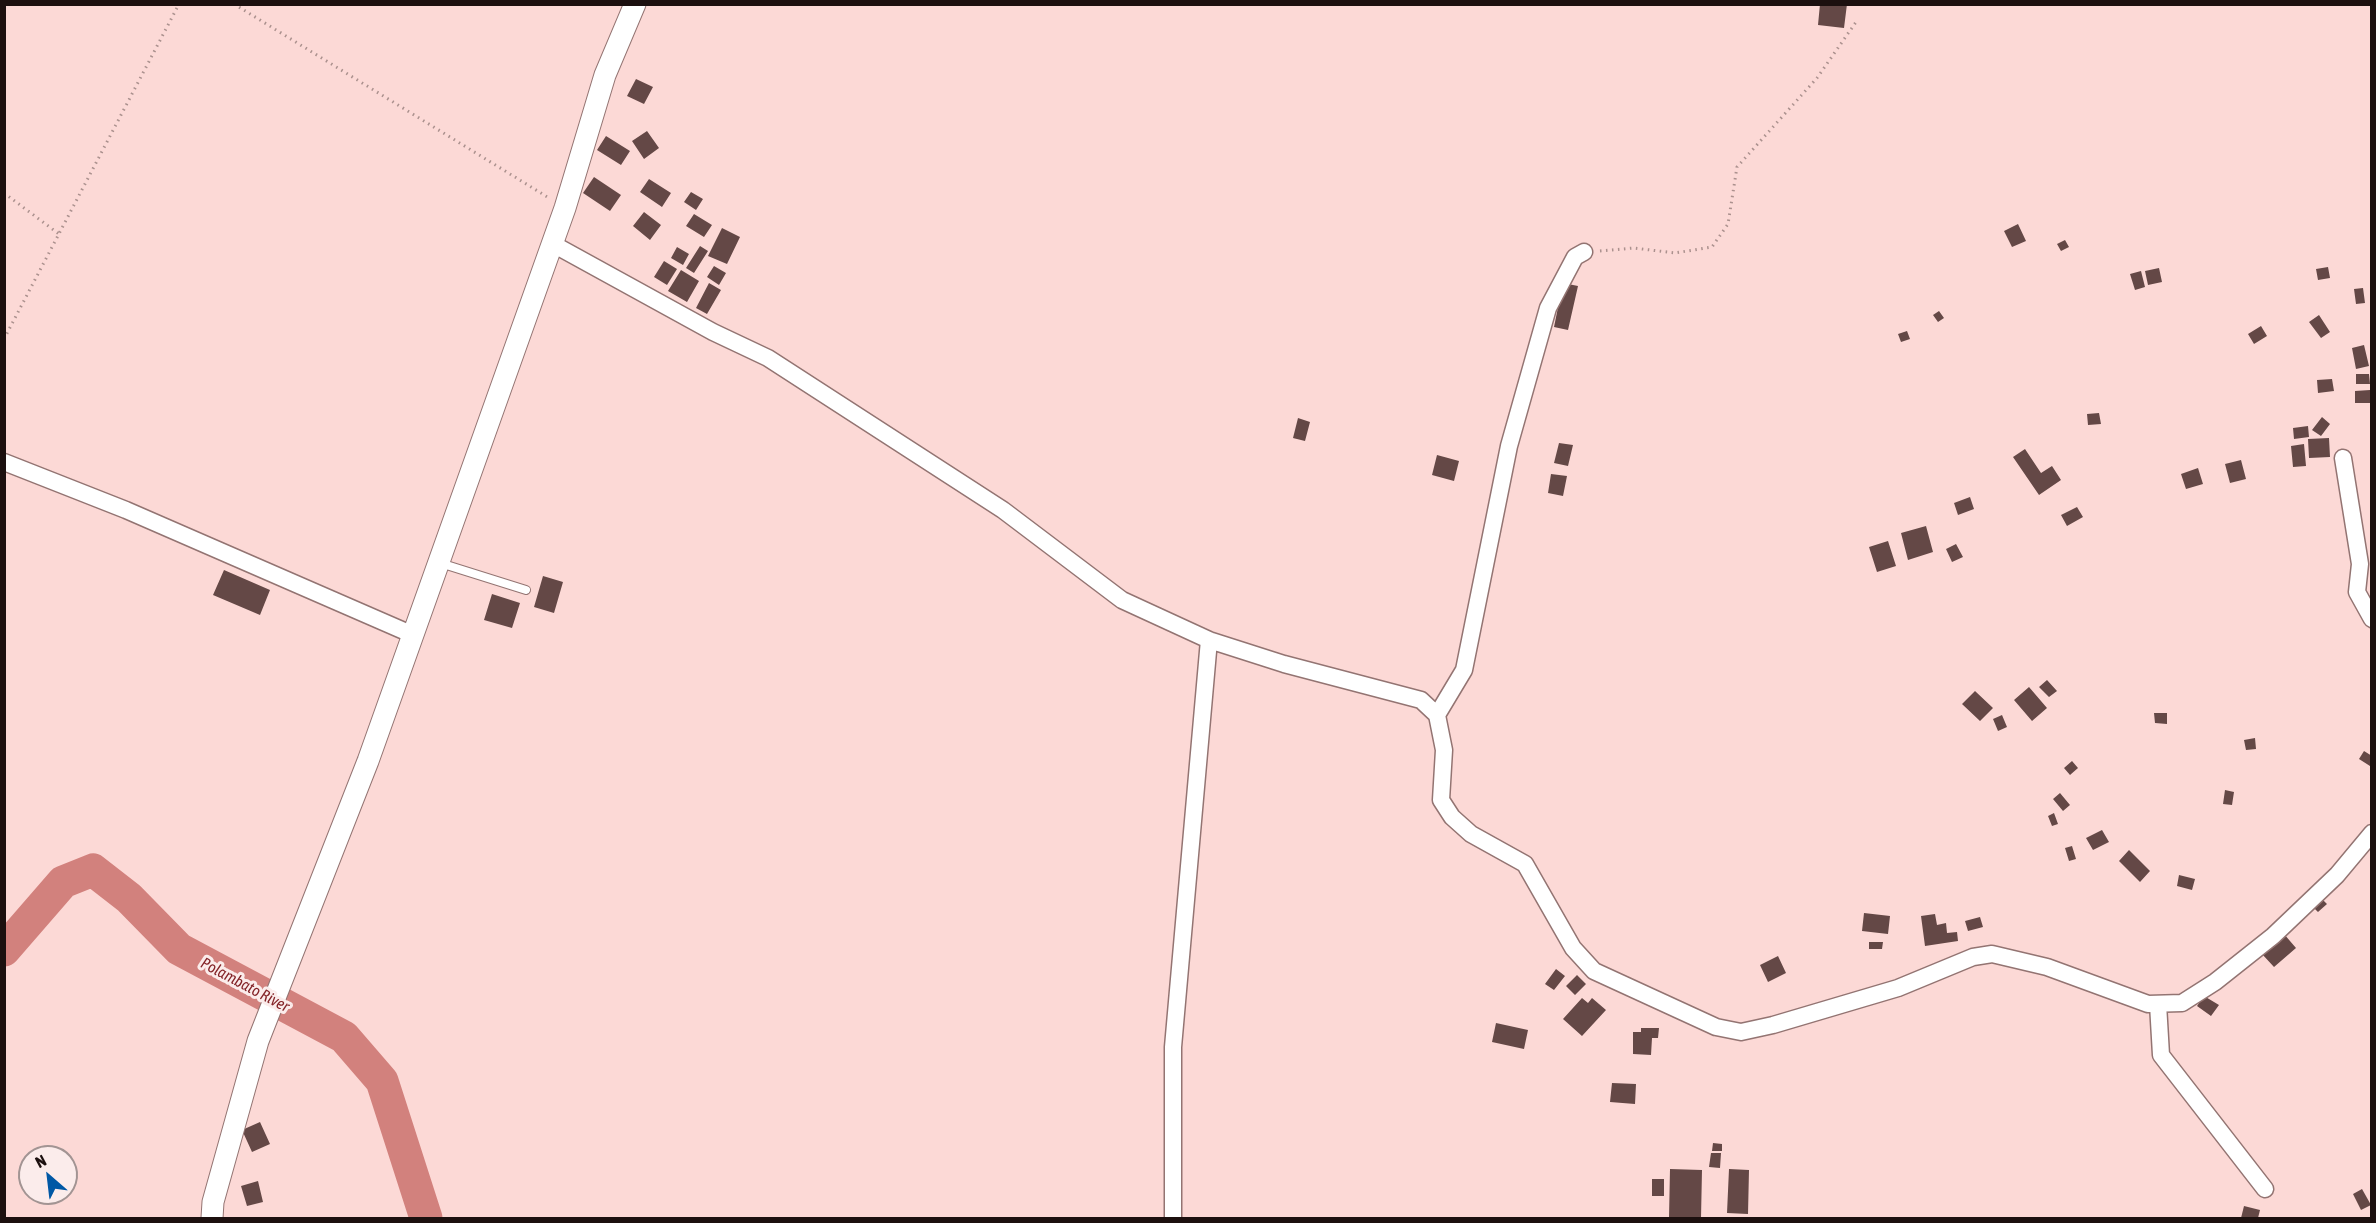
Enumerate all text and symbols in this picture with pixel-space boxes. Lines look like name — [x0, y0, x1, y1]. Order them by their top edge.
water label: Polambato River — [197, 954, 293, 1016]
north arrow — [18, 1145, 78, 1205]
text: N — [32, 1151, 49, 1171]

